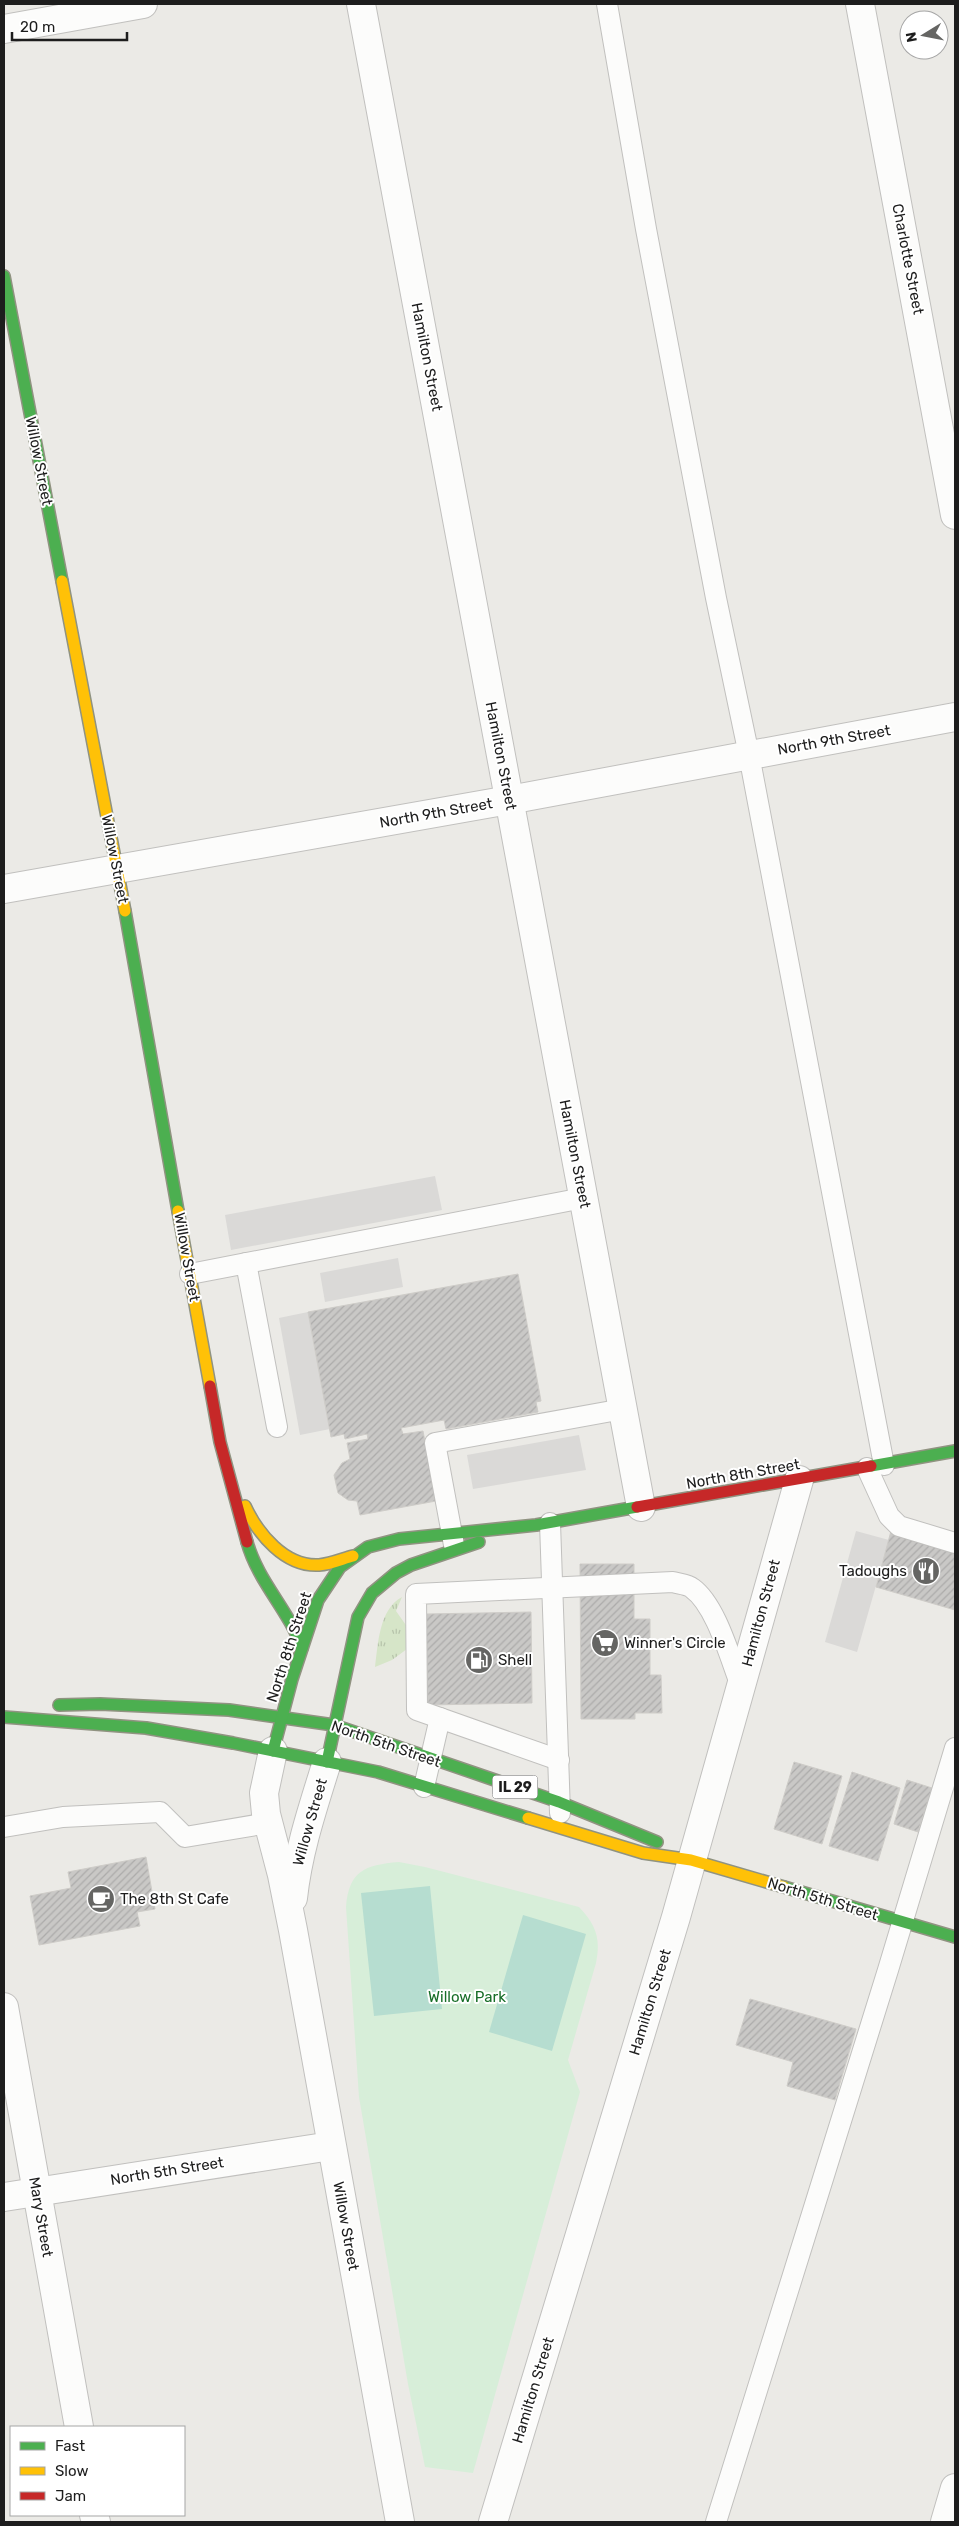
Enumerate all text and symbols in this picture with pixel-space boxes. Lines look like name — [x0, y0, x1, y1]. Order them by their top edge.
scale bar — [12, 10, 128, 42]
north arrow — [899, 10, 949, 60]
text: 20 m — [20, 18, 55, 36]
text: N — [902, 31, 921, 44]
street label: Charlotte Street — [888, 202, 928, 316]
street label: Hamilton Street — [408, 301, 446, 413]
street label: Willow Street — [22, 415, 56, 507]
street label: Hamilton Street — [482, 700, 520, 812]
street label: North 9th Street — [776, 721, 892, 759]
street label: North 9th Street — [378, 794, 494, 832]
street label: Willow Street — [98, 813, 132, 905]
street label: Hamilton Street — [556, 1098, 594, 1210]
street label: Willow Street — [170, 1211, 204, 1303]
street label: North 8th Street — [685, 1455, 801, 1493]
restaurant icon: Tadoughs — [911, 1556, 941, 1586]
street label: Hamilton Street — [738, 1557, 784, 1669]
place label: Tadoughs — [839, 1562, 907, 1580]
street label: North 8th Street — [263, 1589, 315, 1704]
supermarket icon: Winner's Circle — [590, 1628, 620, 1658]
place label: Winner's Circle — [624, 1634, 726, 1652]
fuel station icon: Shell — [464, 1645, 494, 1675]
place label: Shell — [498, 1651, 532, 1669]
street label: North 5th Street — [329, 1717, 443, 1771]
road number: IL 29 — [492, 1775, 538, 1798]
street label: Willow Street — [289, 1776, 331, 1868]
street label: North 5th Street — [766, 1874, 880, 1924]
cafe icon: The 8th St Cafe — [86, 1884, 116, 1914]
place label: The 8th St Cafe — [120, 1890, 229, 1908]
street label: Hamilton Street — [625, 1947, 675, 2057]
park label: Willow Park — [428, 1988, 506, 2006]
street label: North 5th Street — [109, 2153, 225, 2189]
street label: Mary Street — [25, 2176, 57, 2258]
street label: Willow Street — [329, 2180, 363, 2272]
street label: Hamilton Street — [508, 2335, 558, 2445]
legend — [10, 2426, 185, 2516]
text: Fast — [55, 2437, 85, 2455]
text: Slow — [55, 2462, 88, 2480]
text: Jam — [55, 2487, 86, 2505]

